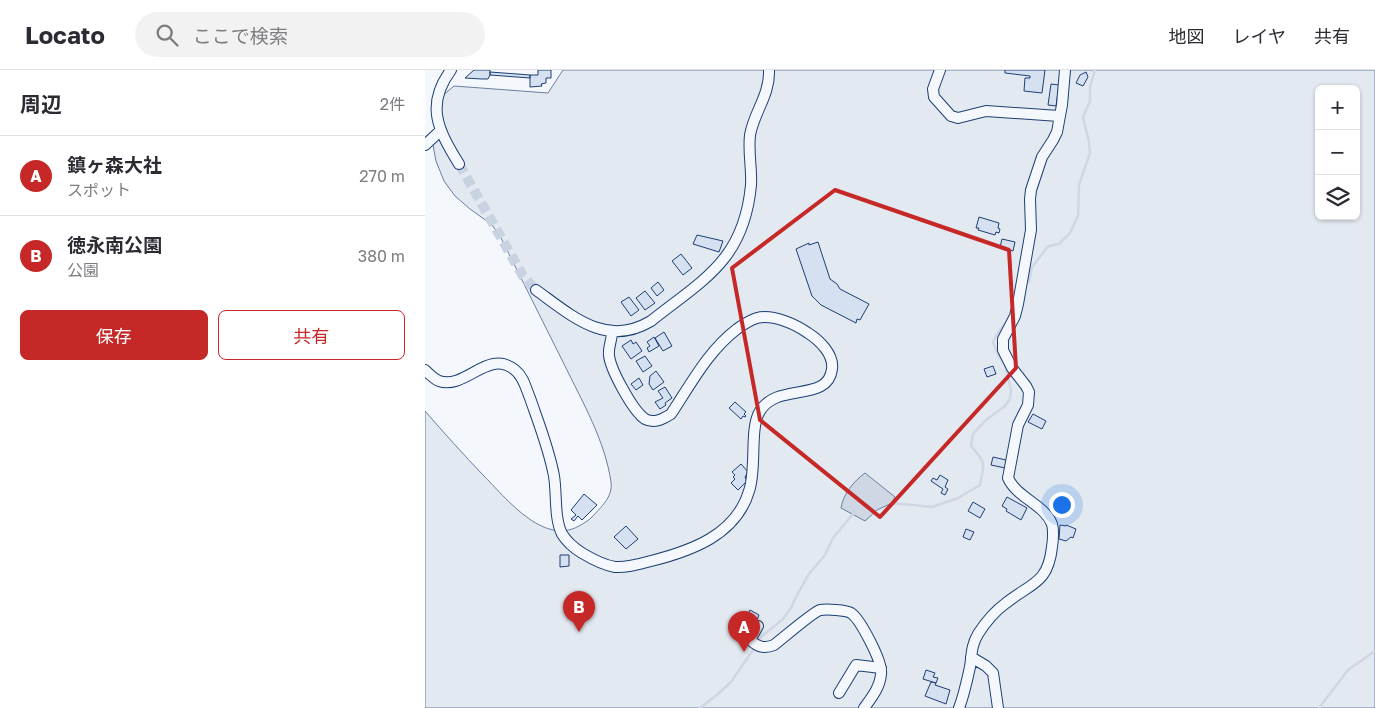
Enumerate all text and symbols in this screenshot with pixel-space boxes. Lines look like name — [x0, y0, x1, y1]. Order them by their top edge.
search box — [135, 12, 485, 57]
text: Locato — [25, 20, 105, 49]
icon: search — [153, 21, 181, 49]
text: ここで検索 — [193, 24, 288, 47]
text: 地図 — [1169, 25, 1205, 47]
text: レイヤ — [1233, 25, 1286, 47]
text: 共有 — [1314, 25, 1350, 47]
map controls — [1315, 85, 1360, 220]
button: + — [1315, 85, 1360, 130]
text: 周辺 — [20, 91, 62, 117]
text: 2件 — [380, 94, 405, 114]
button: − — [1315, 130, 1360, 175]
text: 鎮ヶ森大社 — [67, 153, 162, 176]
text: A — [30, 166, 42, 186]
text: 270 m — [359, 166, 405, 186]
button: layers — [1315, 175, 1360, 220]
text: スポット — [67, 180, 131, 200]
text: 徳永南公園 — [67, 233, 162, 256]
text: B — [30, 246, 42, 266]
text: 380 m — [358, 246, 405, 266]
text: 公園 — [67, 260, 99, 280]
button: 保存 — [20, 310, 208, 360]
button: 共有 — [218, 310, 405, 360]
your location — [1049, 492, 1075, 518]
pin: B — [563, 591, 595, 632]
pin: A — [728, 611, 760, 652]

